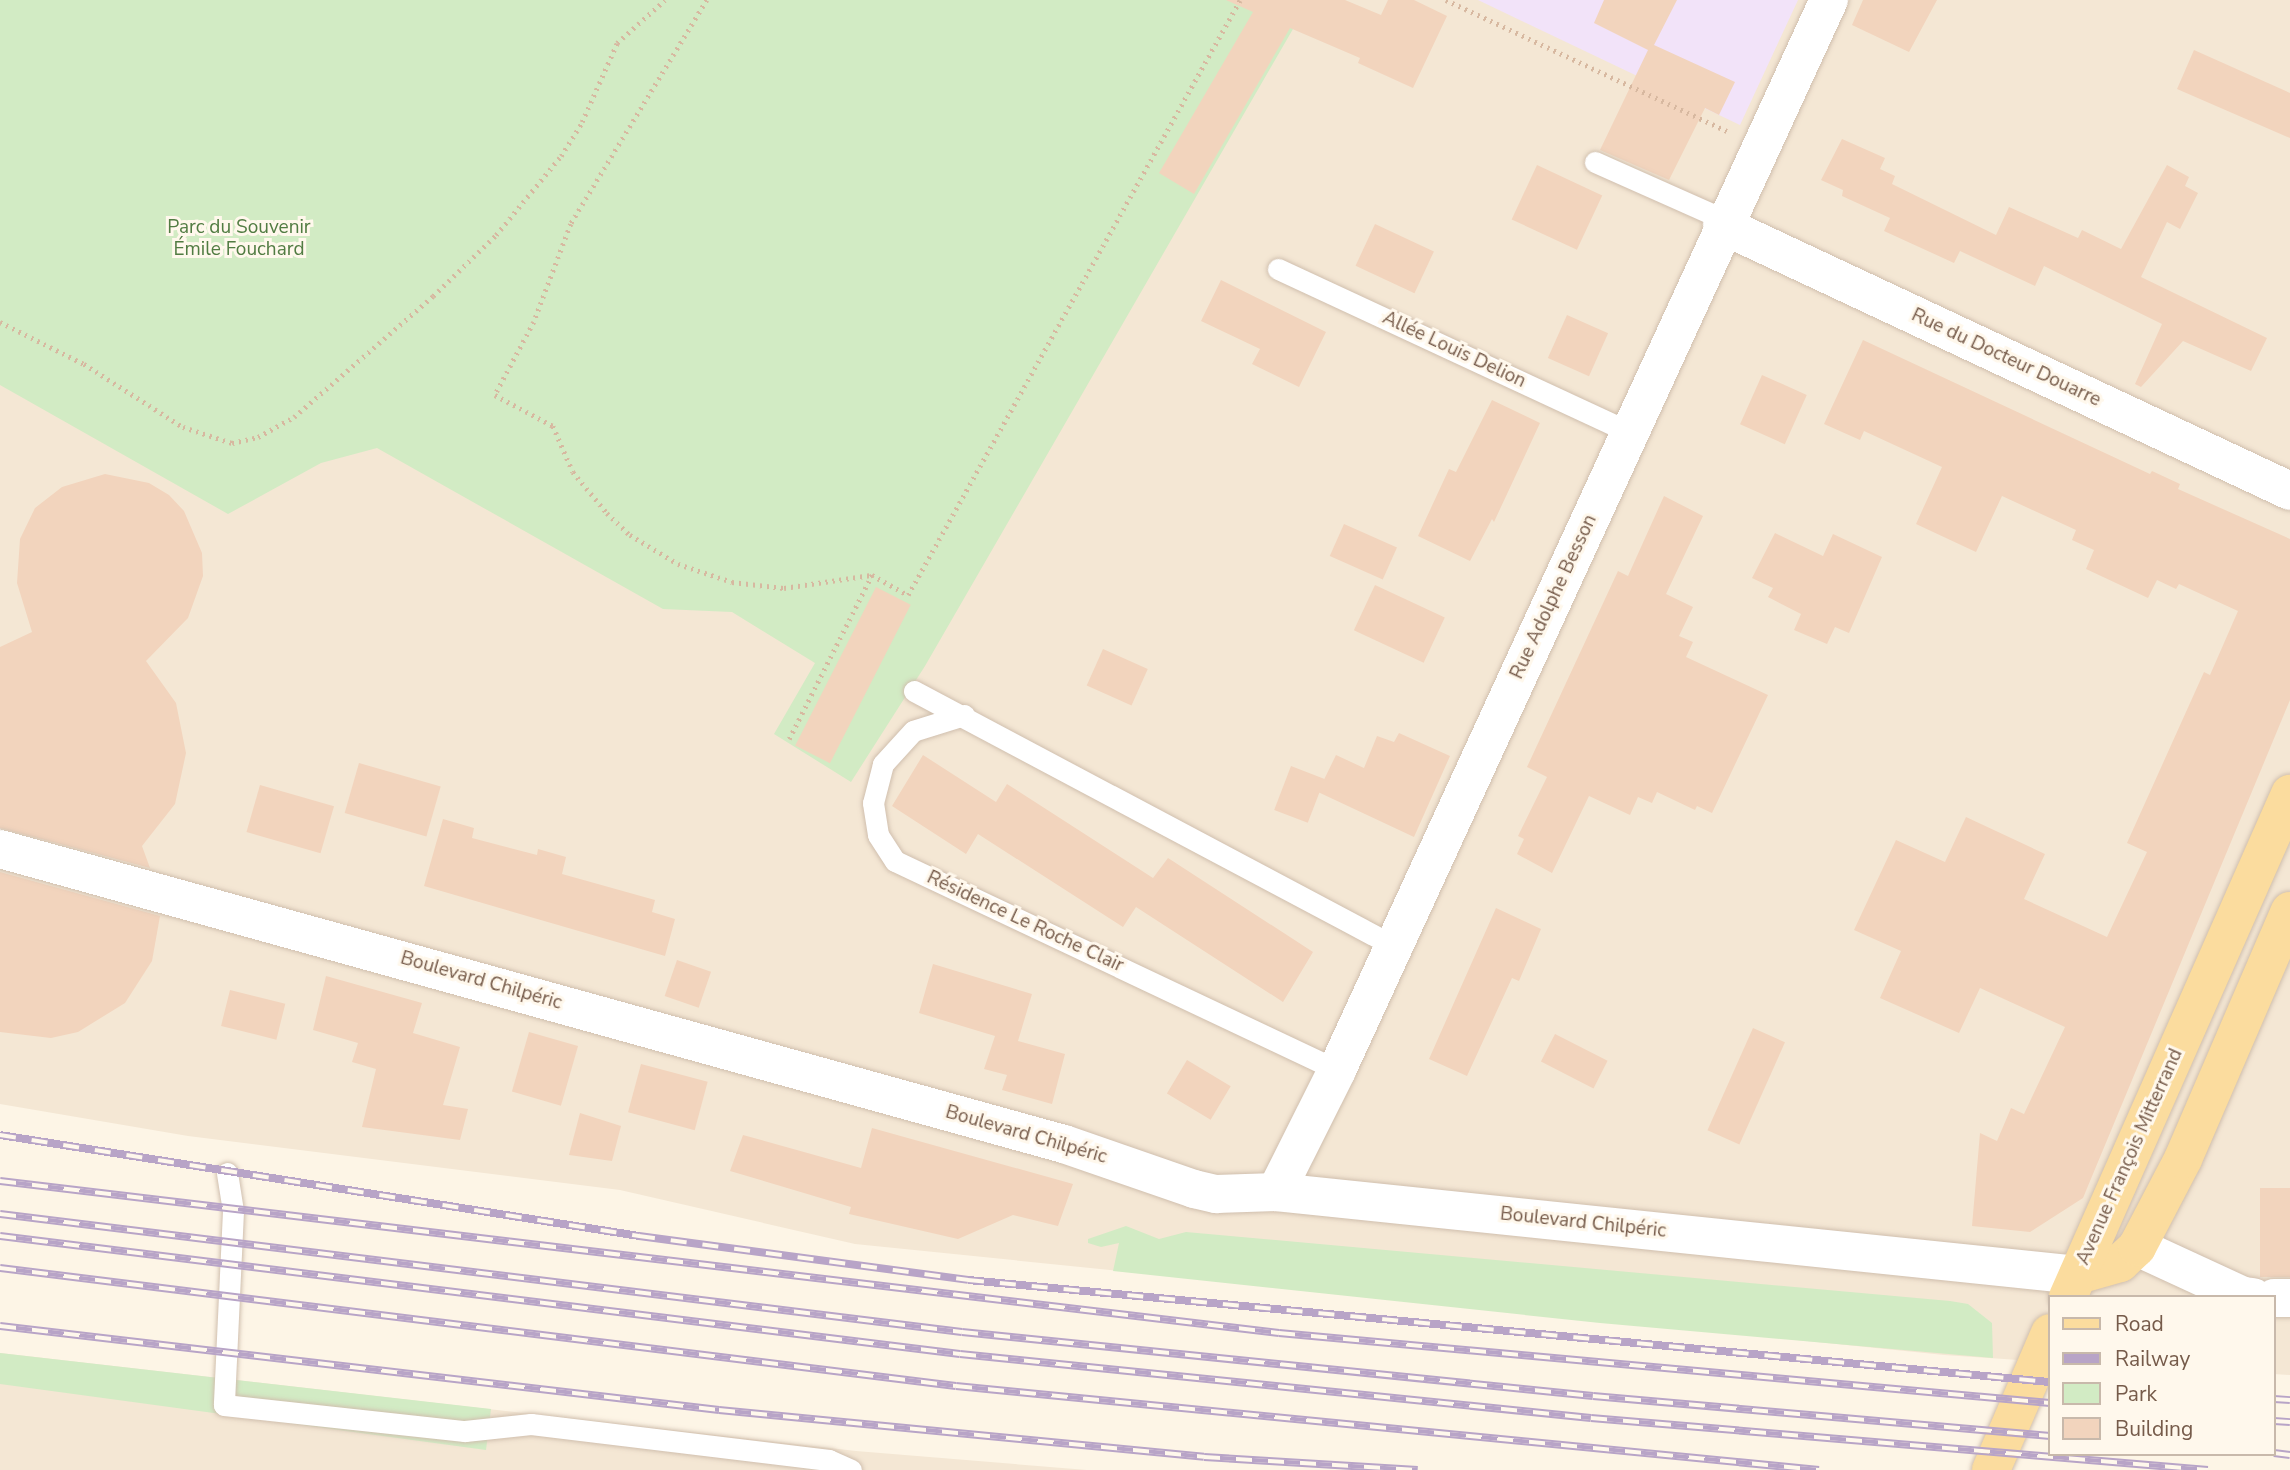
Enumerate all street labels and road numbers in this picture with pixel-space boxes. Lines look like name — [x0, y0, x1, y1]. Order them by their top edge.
street label: Rue du Docteur Douarre — [1908, 304, 2104, 412]
street label: Allée Louis Delion — [1379, 307, 1529, 393]
street label: Rue Adolphe Besson — [1506, 511, 1602, 683]
street label: Résidence Le Roche Clair — [923, 866, 1127, 978]
street label: Boulevard Chilpéric — [398, 947, 564, 1015]
street label: Avenue François Mitterrand — [2072, 1045, 2188, 1269]
street label: Boulevard Chilpéric — [943, 1101, 1109, 1169]
street label: Boulevard Chilpéric — [1499, 1203, 1667, 1243]

